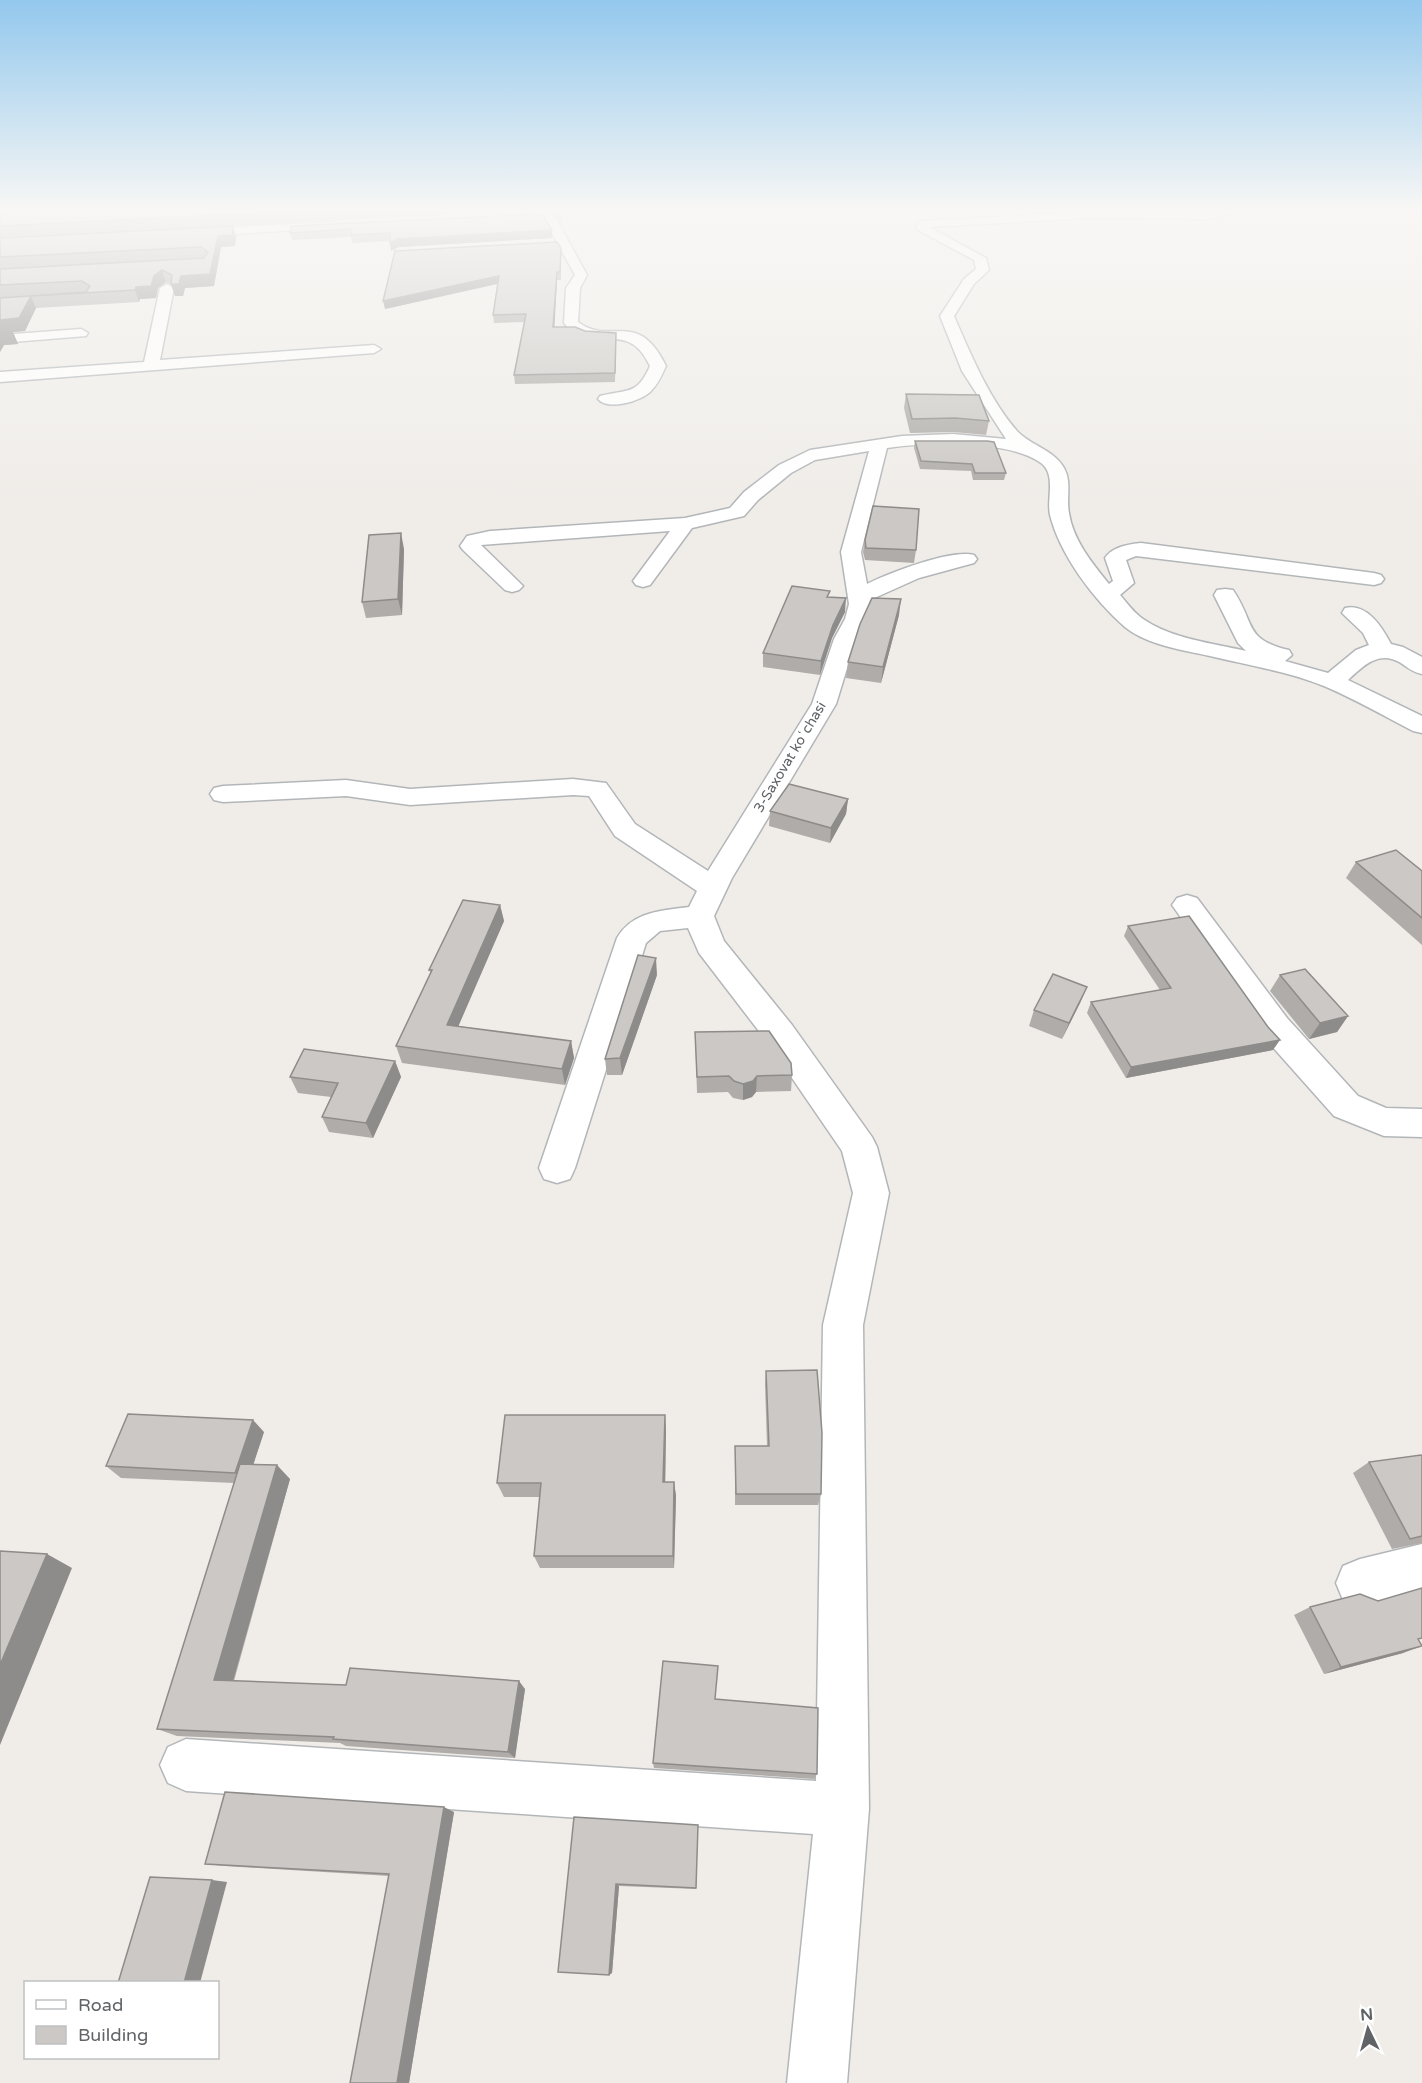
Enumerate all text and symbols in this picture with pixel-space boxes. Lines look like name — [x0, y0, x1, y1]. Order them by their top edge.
street label: 3-Saxovat koʻchasi — [750, 699, 830, 815]
legend — [24, 1981, 219, 2059]
text: Road — [78, 1994, 123, 2016]
north arrow — [1338, 1999, 1398, 2059]
text: N — [1360, 2005, 1374, 2026]
text: Building — [78, 2024, 148, 2046]

